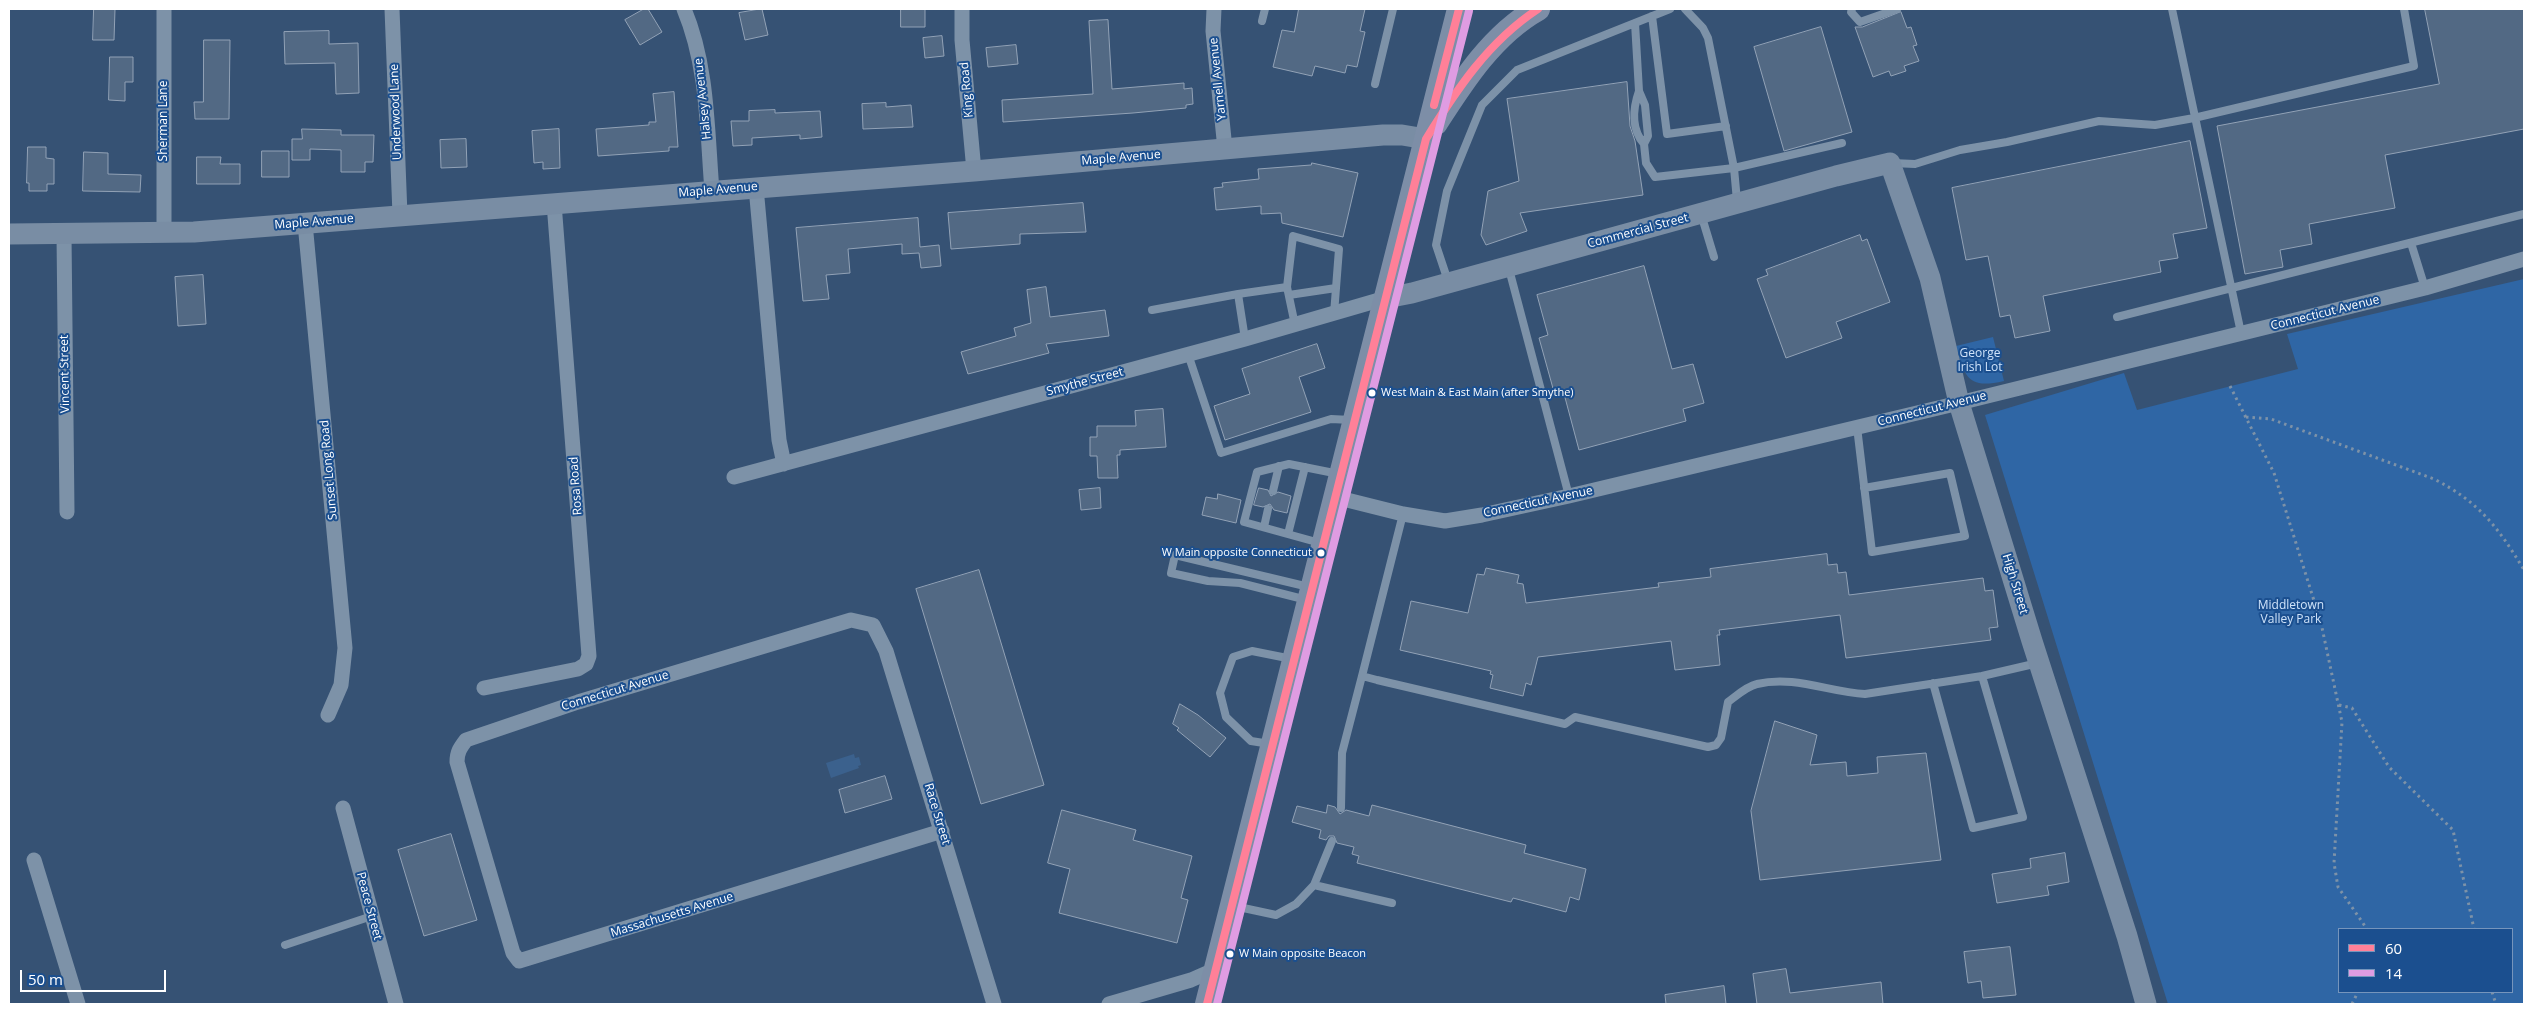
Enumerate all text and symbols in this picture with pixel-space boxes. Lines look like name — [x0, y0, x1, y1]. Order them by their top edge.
street label: Yarnell Avenue — [1206, 37, 1230, 121]
street label: Halsey Avenue — [692, 58, 714, 140]
street label: King Road — [957, 61, 977, 119]
street label: Underwood Lane — [387, 64, 405, 160]
street label: Sherman Lane — [157, 81, 171, 161]
street label: Maple Avenue — [1081, 147, 1161, 169]
street label: Maple Avenue — [678, 179, 758, 201]
street label: Maple Avenue — [274, 211, 354, 233]
street label: Commercial Street — [1586, 211, 1690, 251]
street label: Connecticut Avenue — [2269, 293, 2381, 333]
street label: Vincent Street — [57, 335, 73, 413]
park label: George Irish Lot — [1957, 347, 2003, 375]
street label: Smythe Street — [1045, 365, 1125, 399]
place label: West Main & East Main (after Smythe) — [1381, 386, 1574, 400]
marker: West Main & East Main (after Smythe) — [1367, 388, 1377, 398]
street label: Connecticut Avenue — [1876, 389, 1988, 429]
street label: Sunset Long Road — [317, 419, 341, 521]
street label: Rosa Road — [567, 456, 585, 516]
street label: Connecticut Avenue — [1482, 483, 1594, 521]
place label: W Main opposite Connecticut — [1162, 546, 1312, 560]
marker: W Main opposite Connecticut — [1316, 548, 1326, 558]
street label: High Street — [1999, 552, 2031, 616]
park label: Middletown Valley Park — [2258, 599, 2324, 627]
street label: Connecticut Avenue — [560, 668, 670, 714]
street label: Race Street — [921, 782, 953, 846]
street label: Peace Street — [353, 870, 385, 942]
street label: Massachusetts Avenue — [609, 889, 735, 941]
legend — [2338, 928, 2513, 993]
text: 60 — [2385, 938, 2402, 958]
place label: W Main opposite Beacon — [1239, 947, 1366, 961]
marker: W Main opposite Beacon — [1225, 949, 1235, 959]
scale bar — [22, 960, 169, 992]
text: 14 — [2385, 963, 2402, 983]
text: 50 m — [28, 969, 63, 989]

